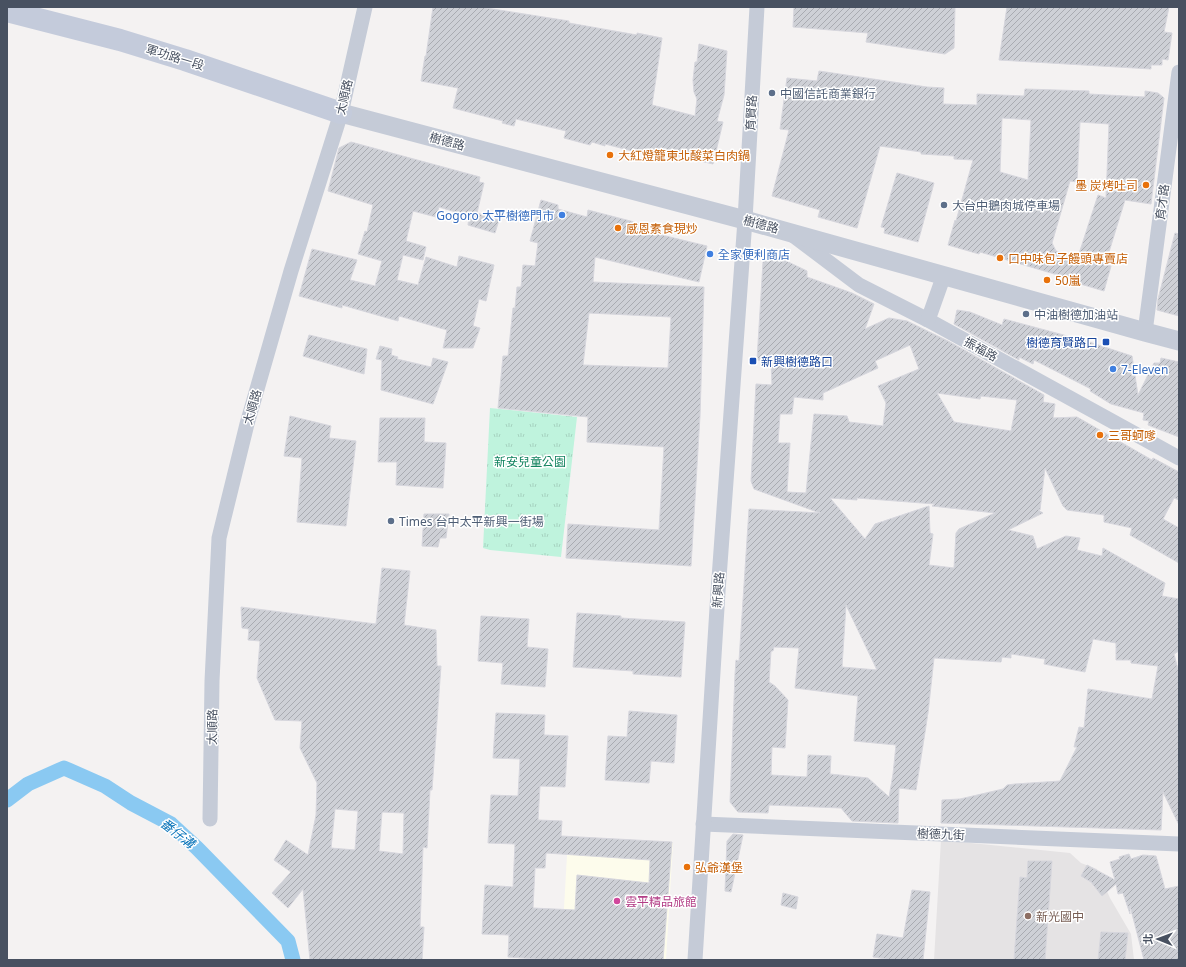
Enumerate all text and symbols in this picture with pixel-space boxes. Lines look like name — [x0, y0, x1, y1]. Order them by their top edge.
street label: 軍功路一段 — [144, 40, 206, 74]
street label: 太順路 — [332, 78, 356, 116]
place label: 中國信託商業銀行 — [780, 85, 876, 102]
marker: 中國信託商業銀行 — [767, 88, 777, 98]
street label: 育賢路 — [742, 95, 760, 131]
street label: 樹德路 — [427, 128, 467, 154]
place label: 大紅燈籠東北酸菜白肉鍋 — [618, 147, 750, 164]
marker: 大紅燈籠東北酸菜白肉鍋 — [605, 150, 615, 160]
place label: 墨 炭烤吐司 — [1075, 177, 1138, 194]
marker: 墨 炭烤吐司 — [1141, 180, 1151, 190]
street label: 育才路 — [1151, 183, 1173, 221]
place label: 大台中鵝肉城停車場 — [952, 197, 1060, 214]
marker: 大台中鵝肉城停車場 — [939, 200, 949, 210]
place label: Gogoro 太平樹德門市 — [436, 207, 554, 224]
marker: Gogoro 太平樹德門市 — [557, 210, 567, 220]
street label: 樹德路 — [741, 211, 781, 237]
place label: 感恩素食現炒 — [626, 220, 698, 237]
marker: 感恩素食現炒 — [613, 223, 623, 233]
place label: 全家便利商店 — [718, 246, 790, 263]
marker: 全家便利商店 — [705, 249, 715, 259]
place label: 口中味包子饅頭專賣店 — [1008, 250, 1128, 267]
marker: 口中味包子饅頭專賣店 — [995, 253, 1005, 263]
place label: 50嵐 — [1055, 272, 1081, 289]
marker: 50嵐 — [1042, 275, 1052, 285]
place label: 中油樹德加油站 — [1034, 306, 1118, 323]
marker: 中油樹德加油站 — [1021, 309, 1031, 319]
street label: 振福路 — [961, 333, 1001, 365]
place label: 樹德育賢路口 — [1026, 334, 1098, 351]
marker: 樹德育賢路口 — [1101, 337, 1111, 347]
place label: 新興樹德路口 — [761, 353, 833, 370]
marker: 新興樹德路口 — [748, 356, 758, 366]
place label: 7-Eleven — [1121, 361, 1168, 378]
marker: 7-Eleven — [1108, 364, 1118, 374]
street label: 太順路 — [239, 387, 265, 427]
place label: 三哥蚵嗲 — [1108, 427, 1156, 444]
marker: 三哥蚵嗲 — [1095, 430, 1105, 440]
park label: 新安兒童公園 — [494, 453, 566, 470]
place label: Times 台中太平新興一街場 — [399, 513, 544, 530]
marker: Times 台中太平新興一街場 — [386, 516, 396, 526]
street label: 新興路 — [708, 571, 728, 609]
street label: 太順路 — [203, 709, 221, 745]
water label: 番仔溝 — [157, 814, 200, 853]
street label: 樹德九街 — [917, 825, 965, 843]
place label: 弘爺漢堡 — [695, 859, 743, 876]
marker: 弘爺漢堡 — [682, 862, 692, 872]
place label: 雲平精品旅館 — [625, 893, 697, 910]
marker: 雲平精品旅館 — [612, 896, 622, 906]
place label: 新光國中 — [1036, 908, 1084, 925]
marker: 新光國中 — [1023, 911, 1033, 921]
north arrow — [1138, 919, 1178, 959]
text: 北 — [1140, 933, 1155, 944]

